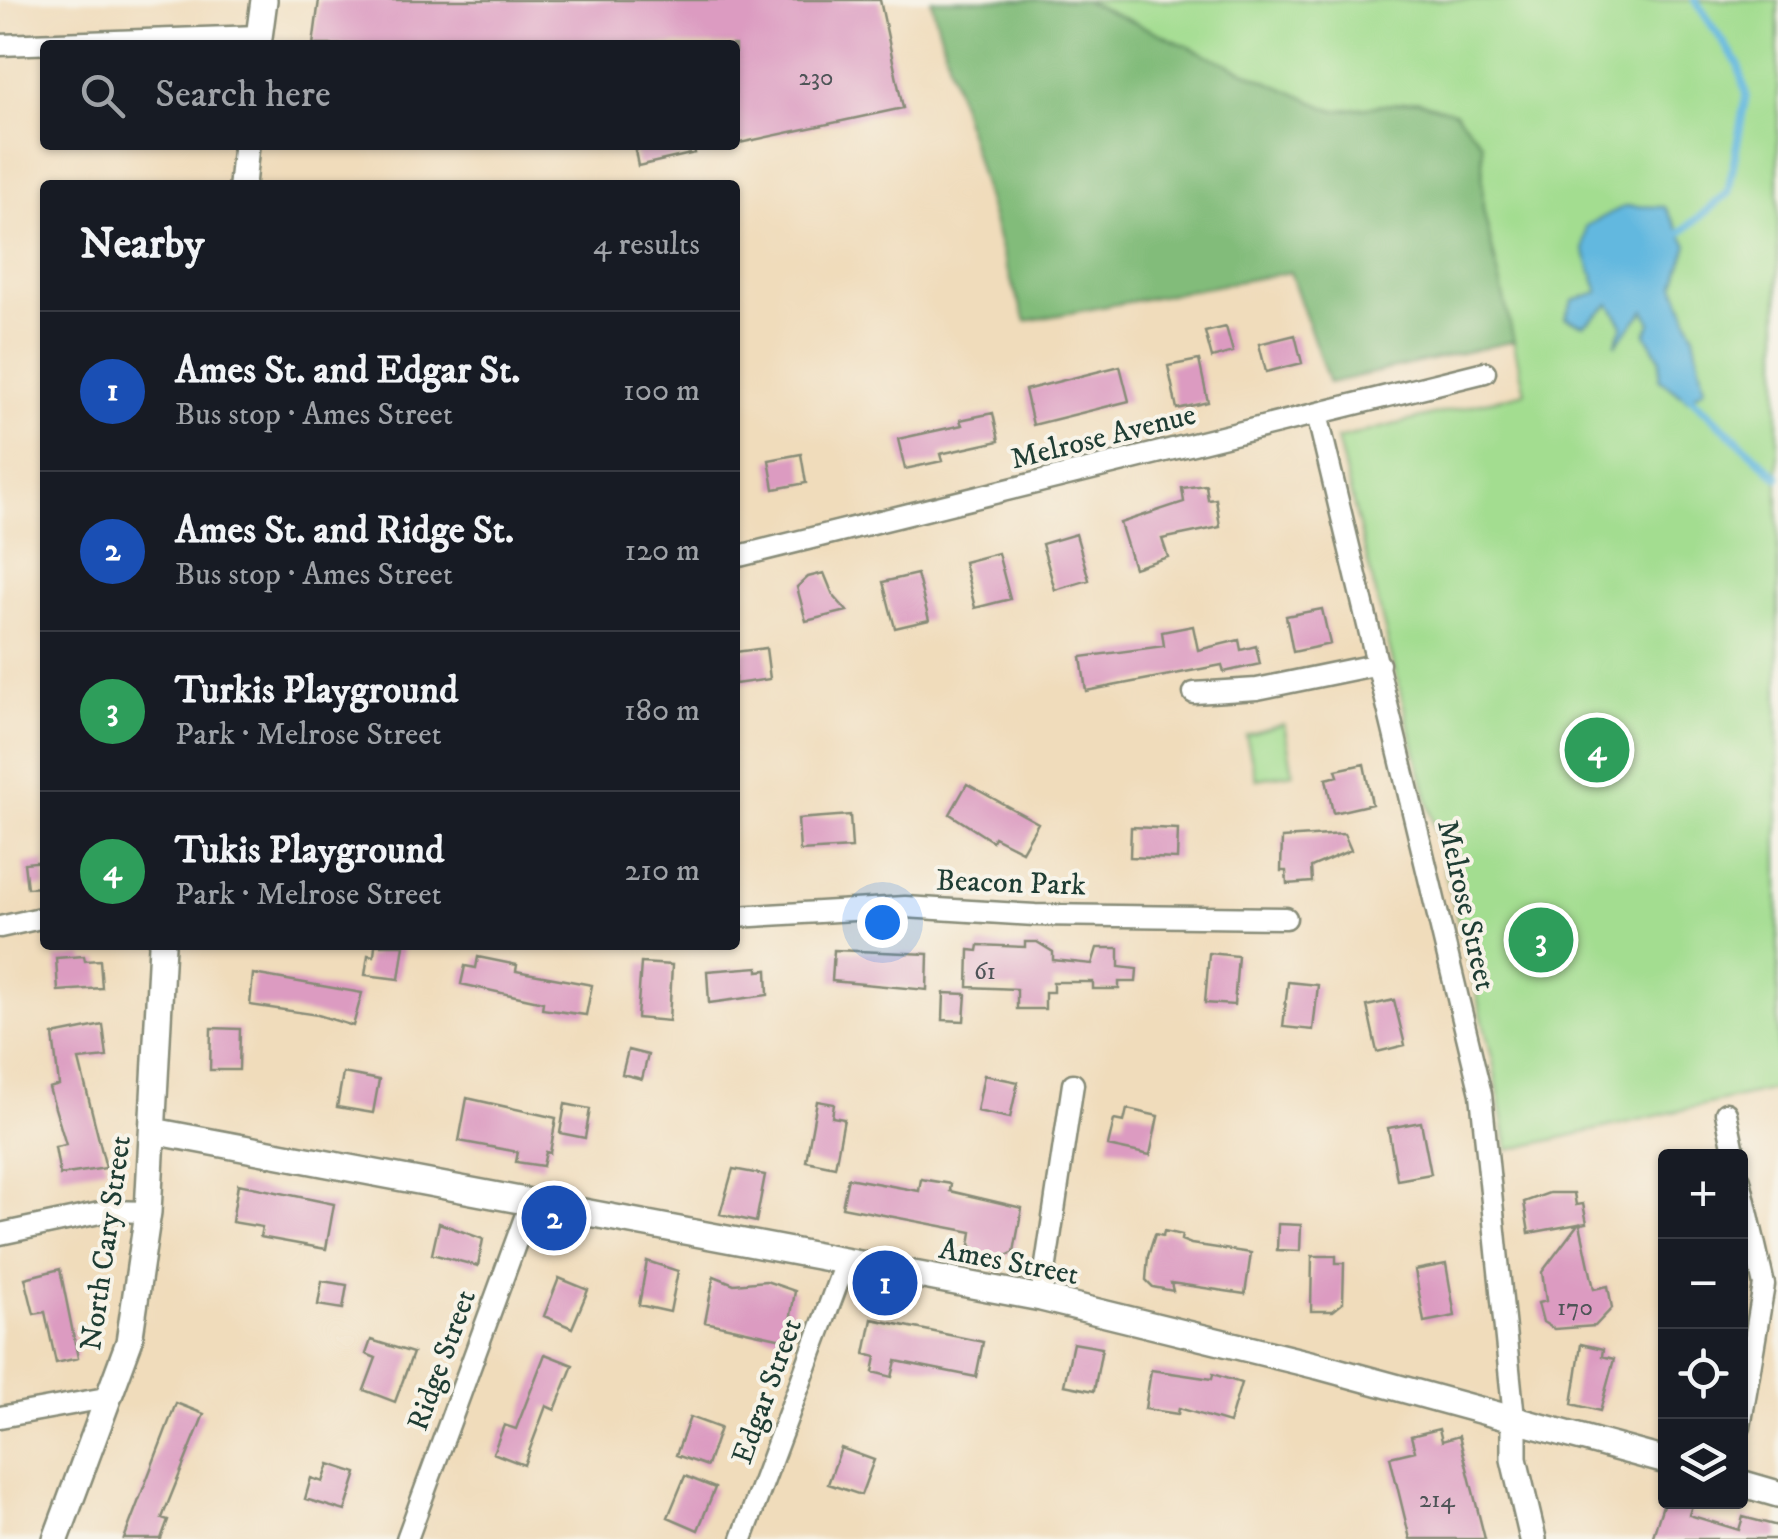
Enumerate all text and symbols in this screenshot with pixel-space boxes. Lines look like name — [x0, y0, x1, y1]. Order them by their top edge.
search box — [40, 40, 740, 150]
house number: 230 — [798, 62, 834, 93]
icon: search — [75, 68, 130, 123]
text: Search here — [155, 71, 331, 119]
text: Nearby — [80, 219, 204, 271]
text: 4 results — [593, 225, 700, 265]
text: Ames St. and Edgar St. — [175, 347, 520, 395]
text: 1 — [107, 371, 118, 411]
text: 100 m — [623, 371, 700, 411]
text: Bus stop · Ames Street — [175, 395, 453, 435]
street label: Melrose Avenue — [1007, 397, 1200, 478]
text: Ames St. and Ridge St. — [175, 507, 514, 555]
text: 2 — [105, 531, 120, 571]
text: 120 m — [624, 531, 700, 571]
text: Bus stop · Ames Street — [175, 555, 453, 595]
text: Turkis Playground — [175, 667, 458, 715]
text: 3 — [107, 691, 118, 731]
text: 180 m — [624, 691, 700, 731]
pin: 4 — [1564, 712, 1630, 788]
text: Park · Melrose Street — [175, 715, 442, 755]
street label: Melrose Street — [1428, 816, 1503, 994]
text: Tukis Playground — [175, 827, 444, 875]
text: 4 — [103, 851, 122, 891]
text: 210 m — [625, 851, 700, 891]
street label: Beacon Park — [935, 862, 1087, 905]
text: Park · Melrose Street — [175, 875, 442, 915]
your location — [857, 897, 908, 948]
pin: 3 — [1508, 902, 1574, 978]
house number: 61 — [974, 956, 996, 987]
street label: North Cary Street — [73, 1133, 140, 1353]
map controls — [1658, 1149, 1748, 1509]
button: + — [1658, 1149, 1748, 1239]
pin: 2 — [522, 1180, 586, 1256]
street label: Ames Street — [936, 1231, 1082, 1294]
button: − — [1658, 1239, 1748, 1329]
pin: 1 — [852, 1246, 918, 1320]
street label: Ridge Street — [400, 1285, 485, 1436]
house number: 170 — [1557, 1292, 1593, 1323]
street label: Edgar Street — [724, 1314, 811, 1469]
button: locate — [1658, 1329, 1748, 1419]
button: layers — [1658, 1419, 1748, 1509]
house number: 214 — [1419, 1484, 1456, 1515]

